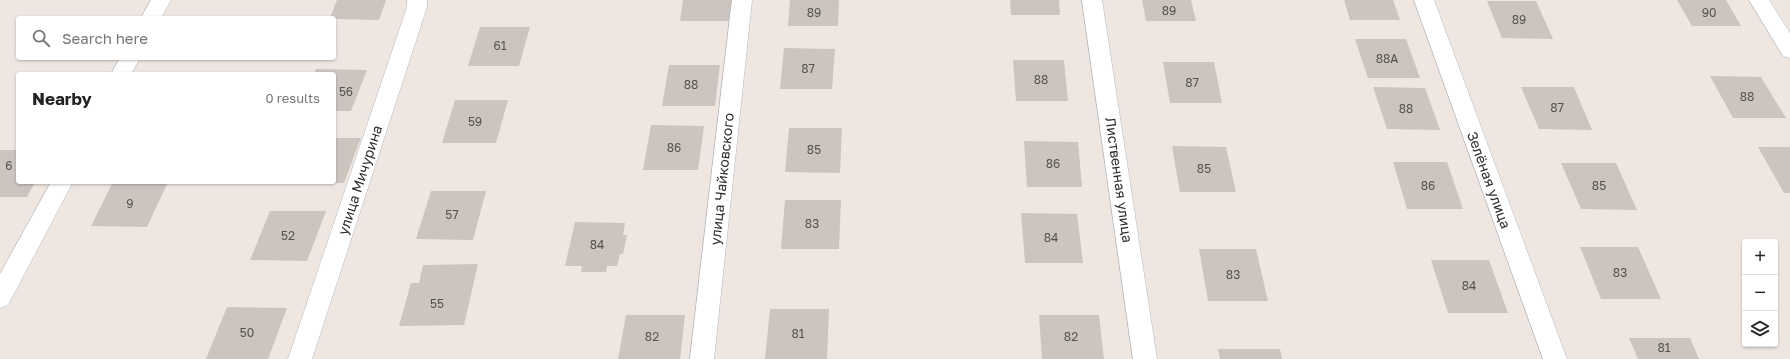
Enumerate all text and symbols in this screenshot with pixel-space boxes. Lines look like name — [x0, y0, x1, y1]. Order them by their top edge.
house number: 89 — [1162, 3, 1176, 18]
house number: 89 — [807, 5, 821, 20]
house number: 90 — [1702, 5, 1716, 20]
house number: 89 — [1512, 12, 1526, 27]
search box — [16, 16, 336, 60]
icon: search — [30, 27, 52, 49]
text: Search here — [62, 29, 148, 47]
house number: 61 — [493, 38, 507, 53]
house number: 88А — [1376, 51, 1398, 66]
house number: 87 — [801, 61, 815, 76]
house number: 88 — [1034, 72, 1048, 87]
house number: 87 — [1185, 75, 1199, 90]
house number: 88 — [684, 77, 698, 92]
house number: 56 — [339, 84, 353, 99]
text: Nearby — [32, 88, 92, 109]
house number: 88 — [1740, 89, 1754, 104]
text: 0 results — [265, 90, 320, 106]
house number: 87 — [1550, 100, 1564, 115]
house number: 88 — [1399, 101, 1413, 116]
street label: улица Чайковского — [706, 112, 737, 246]
house number: 59 — [468, 114, 482, 129]
street label: Лиственная улица — [1102, 116, 1137, 244]
street label: улица Мичурина — [334, 123, 385, 237]
street label: Зелёная улица — [1464, 129, 1515, 231]
house number: 86 — [667, 140, 681, 155]
house number: 85 — [807, 142, 821, 157]
house number: 86 — [1046, 156, 1060, 171]
house number: 6 — [5, 158, 13, 173]
house number: 85 — [1197, 161, 1211, 176]
house number: 86 — [1421, 178, 1435, 193]
house number: 85 — [1592, 178, 1606, 193]
house number: 9 — [126, 196, 134, 211]
house number: 57 — [445, 207, 459, 222]
house number: 83 — [805, 216, 819, 231]
house number: 52 — [281, 228, 295, 243]
house number: 84 — [1044, 230, 1058, 245]
house number: 84 — [590, 237, 604, 252]
map controls — [1742, 239, 1778, 347]
button: + — [1742, 239, 1778, 275]
house number: 83 — [1613, 265, 1627, 280]
house number: 83 — [1226, 267, 1240, 282]
button: − — [1742, 275, 1778, 311]
house number: 84 — [1462, 278, 1476, 293]
house number: 55 — [430, 296, 444, 311]
button: layers — [1742, 311, 1778, 347]
house number: 50 — [240, 325, 254, 340]
house number: 81 — [791, 326, 805, 341]
house number: 82 — [645, 329, 659, 344]
house number: 82 — [1064, 329, 1078, 344]
house number: 81 — [1657, 340, 1671, 355]

